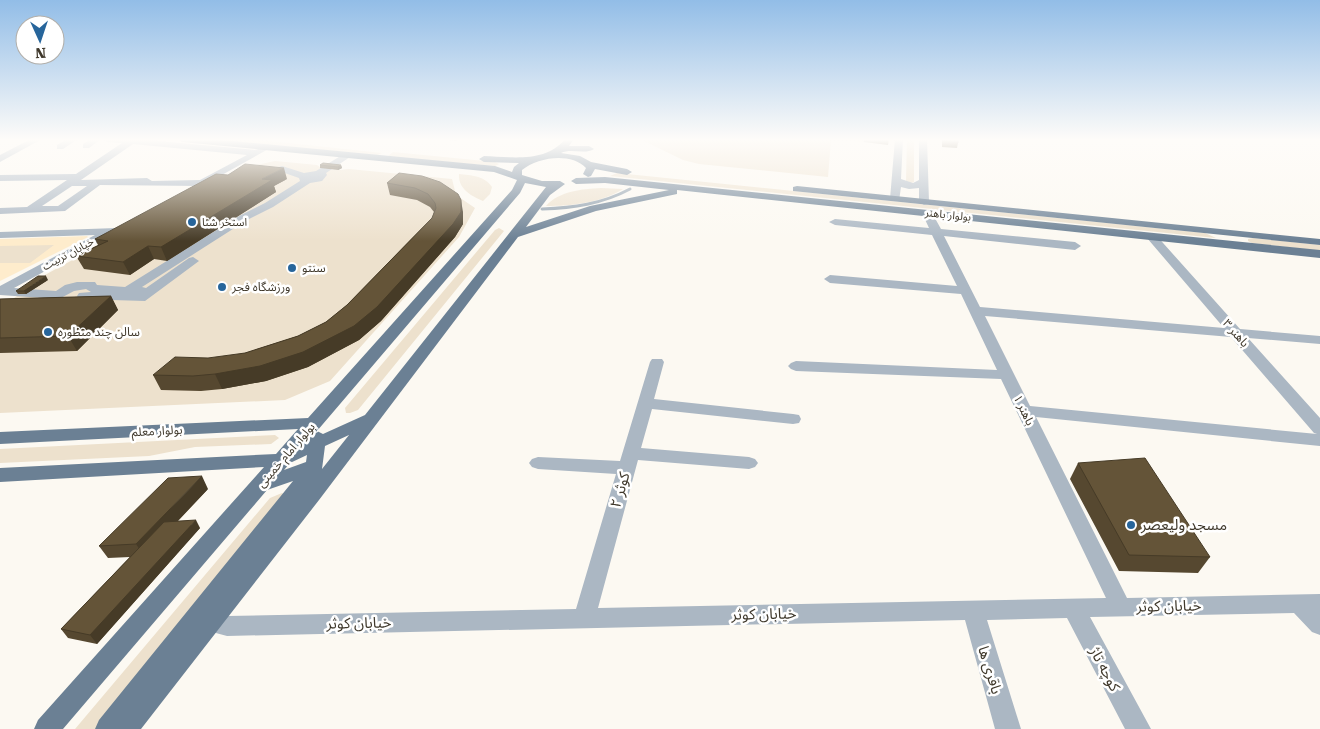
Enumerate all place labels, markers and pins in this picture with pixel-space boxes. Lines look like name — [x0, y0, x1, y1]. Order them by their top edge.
marker: استخر شنا — [186, 216, 198, 228]
place label: استخر شنا — [202, 216, 247, 229]
place label: سنتو — [302, 261, 326, 275]
marker: سنتو — [286, 262, 298, 274]
place label: ورزشگاه فجر — [231, 280, 290, 294]
marker: ورزشگاه فجر — [216, 281, 228, 293]
place label: سالن چند منظوره — [58, 325, 140, 340]
marker: سالن چند منظوره — [42, 326, 54, 338]
place label: مسجد ولیعصر — [1140, 516, 1227, 534]
marker: مسجد ولیعصر — [1125, 519, 1137, 531]

